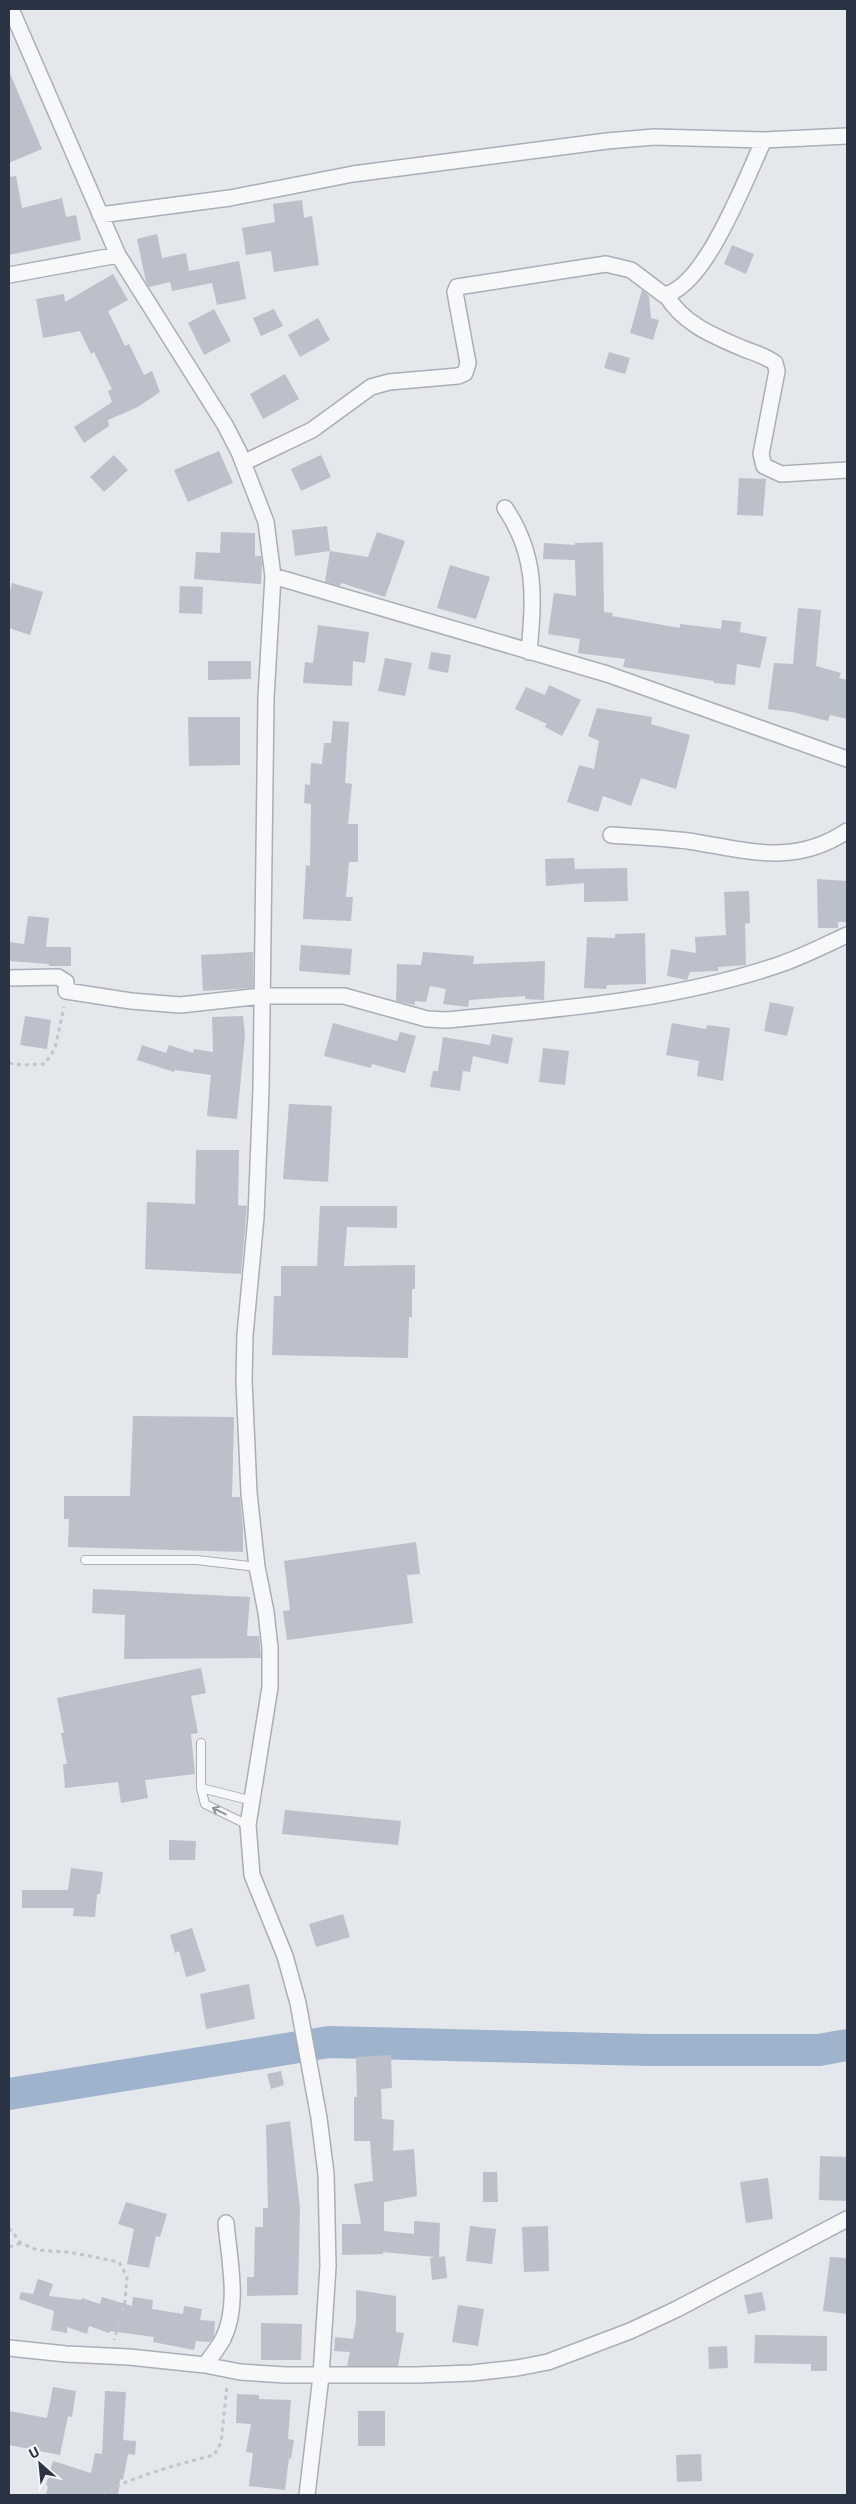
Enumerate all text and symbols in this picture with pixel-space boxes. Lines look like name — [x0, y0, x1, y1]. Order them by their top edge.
one-way arrow — [212, 1806, 227, 1815]
north arrow — [15, 2439, 65, 2489]
text: U — [26, 2442, 42, 2462]

